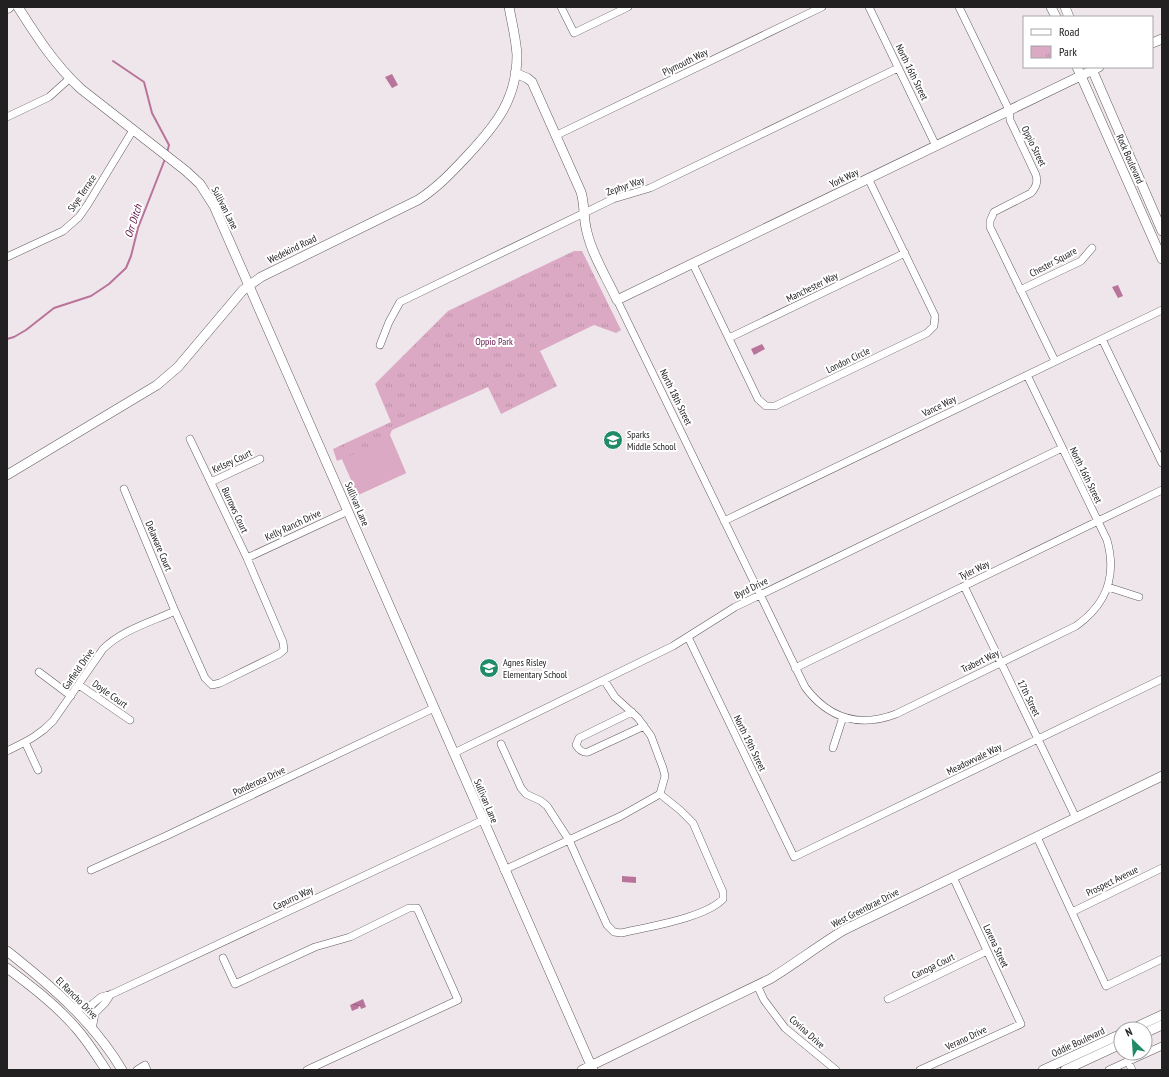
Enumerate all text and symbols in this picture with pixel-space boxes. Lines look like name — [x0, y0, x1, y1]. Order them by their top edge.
legend — [1023, 16, 1153, 68]
text: Road — [1059, 24, 1079, 39]
street label: North 16th Street — [893, 42, 931, 102]
text: Park — [1059, 44, 1077, 59]
street label: Plymouth Way — [660, 45, 710, 79]
street label: Oppio Street — [1019, 124, 1049, 169]
street label: Rock Boulevard — [1113, 132, 1147, 186]
street label: York Way — [827, 165, 861, 191]
street label: Skye Terrace — [65, 172, 99, 214]
street label: Zephyr Way — [604, 173, 646, 199]
street label: Sullivan Lane — [209, 184, 241, 232]
water label: Orr Ditch — [121, 201, 145, 239]
street label: Wedekind Road — [265, 232, 319, 266]
street label: Chester Square — [1027, 244, 1079, 280]
street label: Manchester Way — [784, 269, 840, 305]
park label: Oppio Park — [475, 335, 513, 348]
street label: London Circle — [824, 344, 872, 376]
street label: North 18th Street — [657, 367, 695, 427]
street label: Vance Way — [919, 392, 958, 420]
place label: Sparks Middle School — [627, 428, 677, 453]
school or university icon: Sparks Middle School — [602, 429, 624, 451]
street label: North 16th Street — [1067, 445, 1105, 505]
street label: Kelsey Court — [210, 446, 254, 476]
street label: Sullivan Lane — [342, 480, 372, 528]
street label: Burrows Court — [219, 485, 251, 535]
street label: Kelly Ranch Drive — [263, 506, 323, 544]
street label: Delaware Court — [143, 519, 175, 573]
street label: Tyler Way — [957, 557, 992, 583]
street label: Byrd Drive — [732, 574, 770, 602]
street label: Garfield Drive — [59, 646, 97, 692]
street label: Trabert Way — [959, 646, 1001, 676]
place label: Agnes Risley Elementary School — [503, 656, 568, 681]
school or university icon: Agnes Risley Elementary School — [478, 657, 500, 679]
street label: Doyle Court — [90, 677, 131, 711]
street label: 17th Street — [1015, 678, 1043, 719]
street label: North 19th Street — [731, 713, 769, 773]
street label: Meadowvale Way — [944, 740, 1004, 778]
street label: Ponderosa Drive — [231, 763, 287, 799]
street label: Sullivan Lane — [471, 777, 501, 825]
street label: Prospect Avenue — [1084, 863, 1140, 899]
street label: Capurro Way — [271, 883, 315, 913]
street label: West Greenbrae Drive — [829, 885, 901, 931]
street label: Lorena Street — [980, 922, 1012, 970]
street label: Canoga Court — [909, 950, 957, 982]
street label: El Rancho Drive — [53, 974, 101, 1022]
street label: Covina Drive — [787, 1013, 827, 1051]
north arrow — [1113, 1021, 1153, 1061]
street label: Verano Drive — [942, 1023, 989, 1054]
street label: Oddie Boulevard — [1049, 1024, 1107, 1060]
text: N — [1123, 1024, 1134, 1040]

